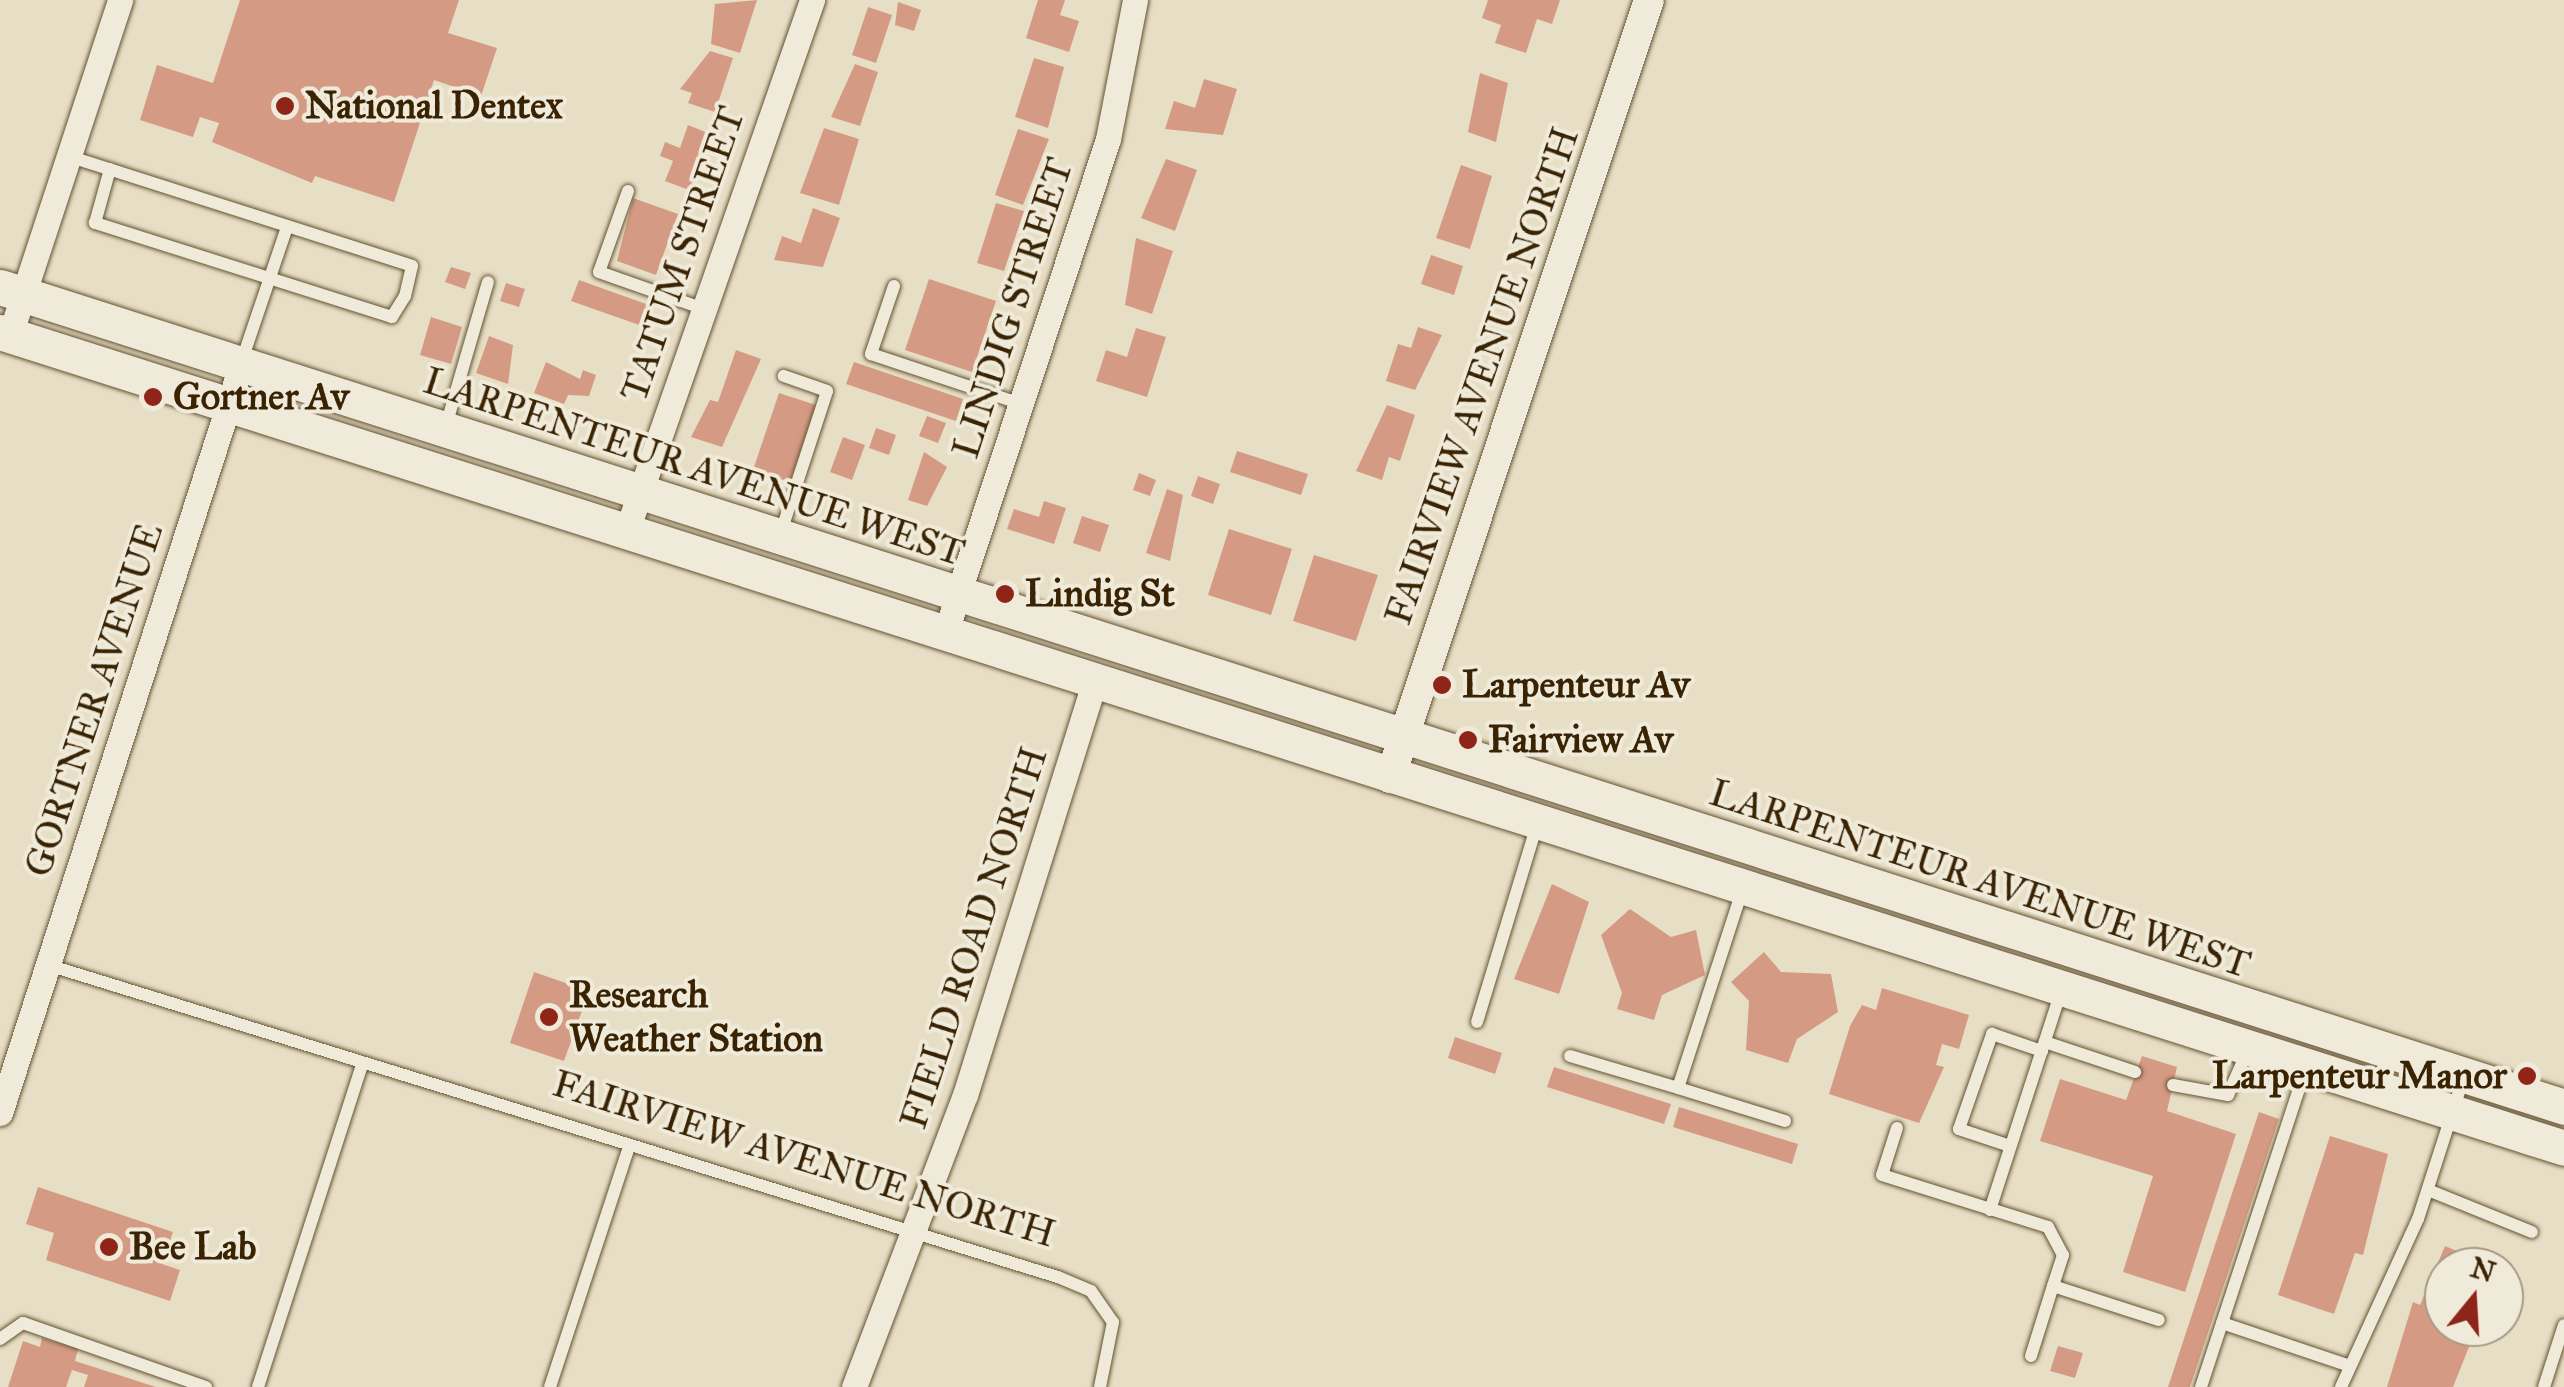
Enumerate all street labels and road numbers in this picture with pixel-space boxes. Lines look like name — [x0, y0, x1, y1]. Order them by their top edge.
street label: TATUM STREET — [611, 101, 755, 407]
street label: FAIRVIEW AVENUE NORTH — [1375, 121, 1589, 631]
street label: LINDIG STREET — [943, 152, 1083, 464]
street label: LARPENTEUR AVENUE WEST — [418, 358, 970, 576]
street label: GORTNER AVENUE — [15, 518, 173, 882]
street label: FIELD ROAD NORTH — [891, 742, 1057, 1134]
street label: LARPENTEUR AVENUE WEST — [1704, 770, 2256, 988]
street label: FAIRVIEW AVENUE NORTH — [547, 1061, 1061, 1257]

